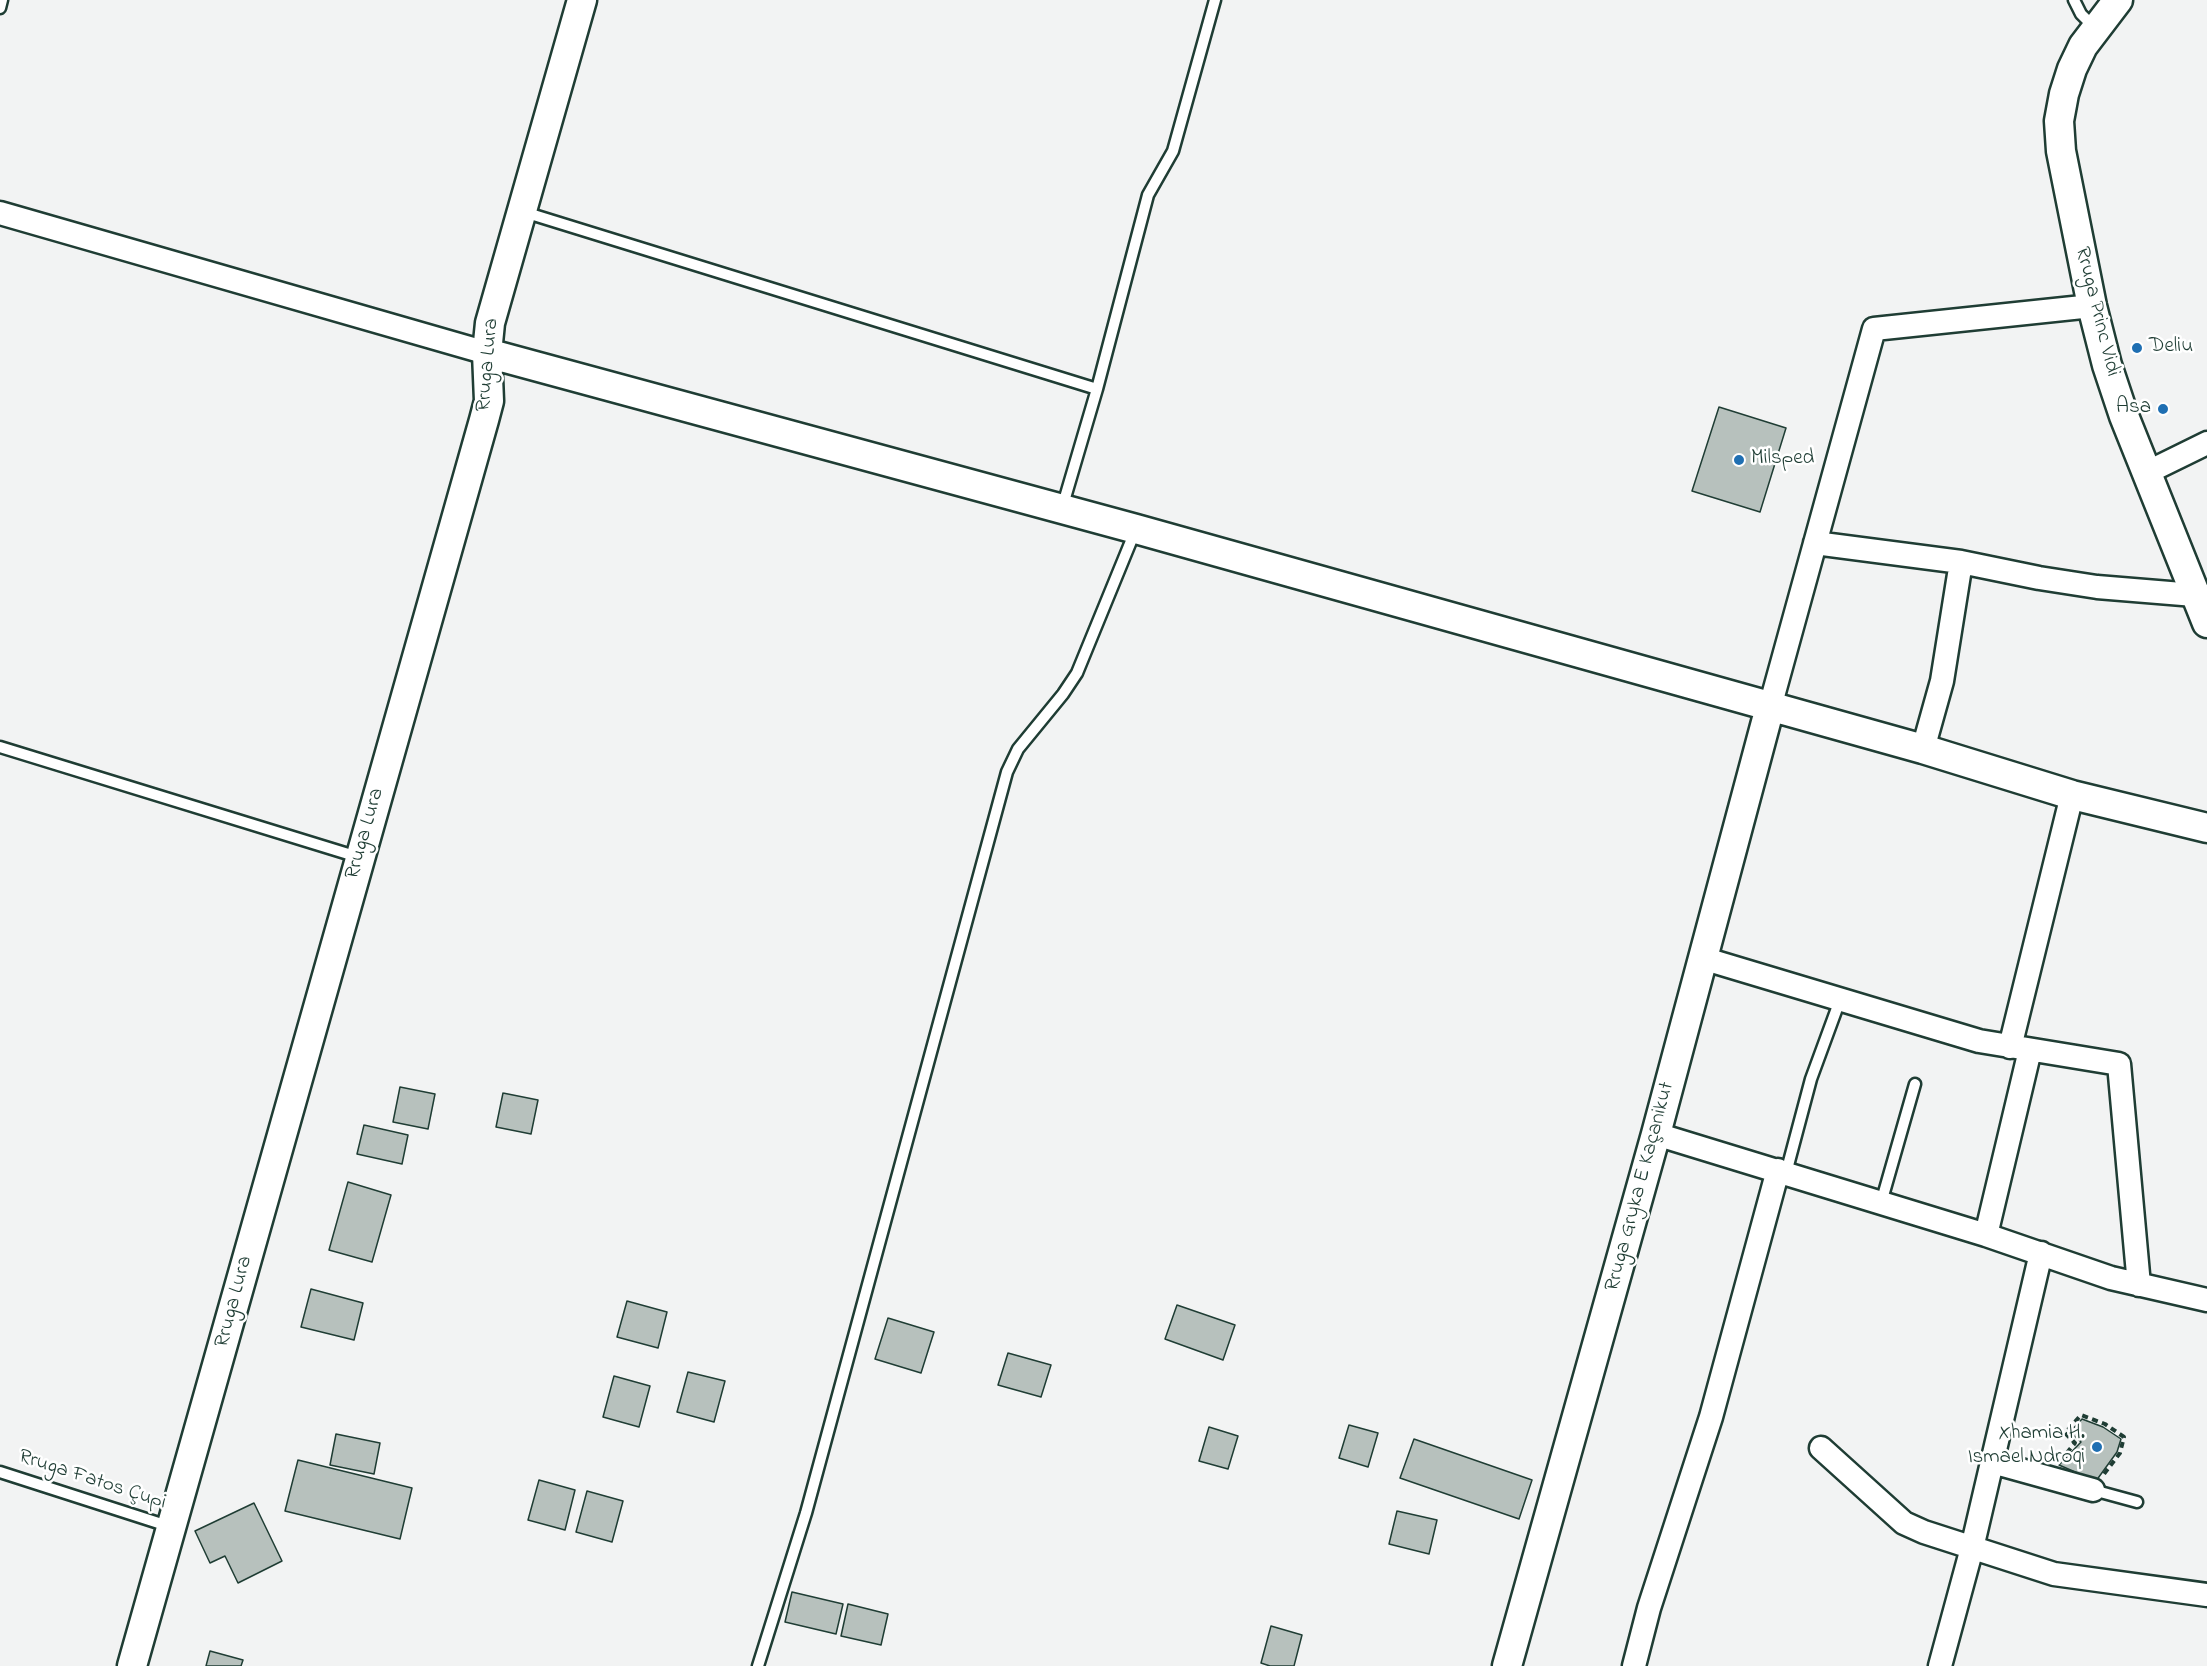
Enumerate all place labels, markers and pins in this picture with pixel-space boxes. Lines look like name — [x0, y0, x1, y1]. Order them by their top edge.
place label: Deliu — [2149, 335, 2193, 361]
marker: Deliu — [2130, 341, 2144, 355]
place label: Asa — [2116, 396, 2151, 422]
marker: Asa — [2156, 402, 2170, 416]
place label: Milsped — [1751, 447, 1814, 473]
marker: Milsped — [1732, 453, 1746, 467]
place label: Xhamia H. Ismael Ndroqi — [1968, 1422, 2085, 1472]
marker: Xhamia H. Ismael Ndroqi — [2090, 1440, 2104, 1454]

